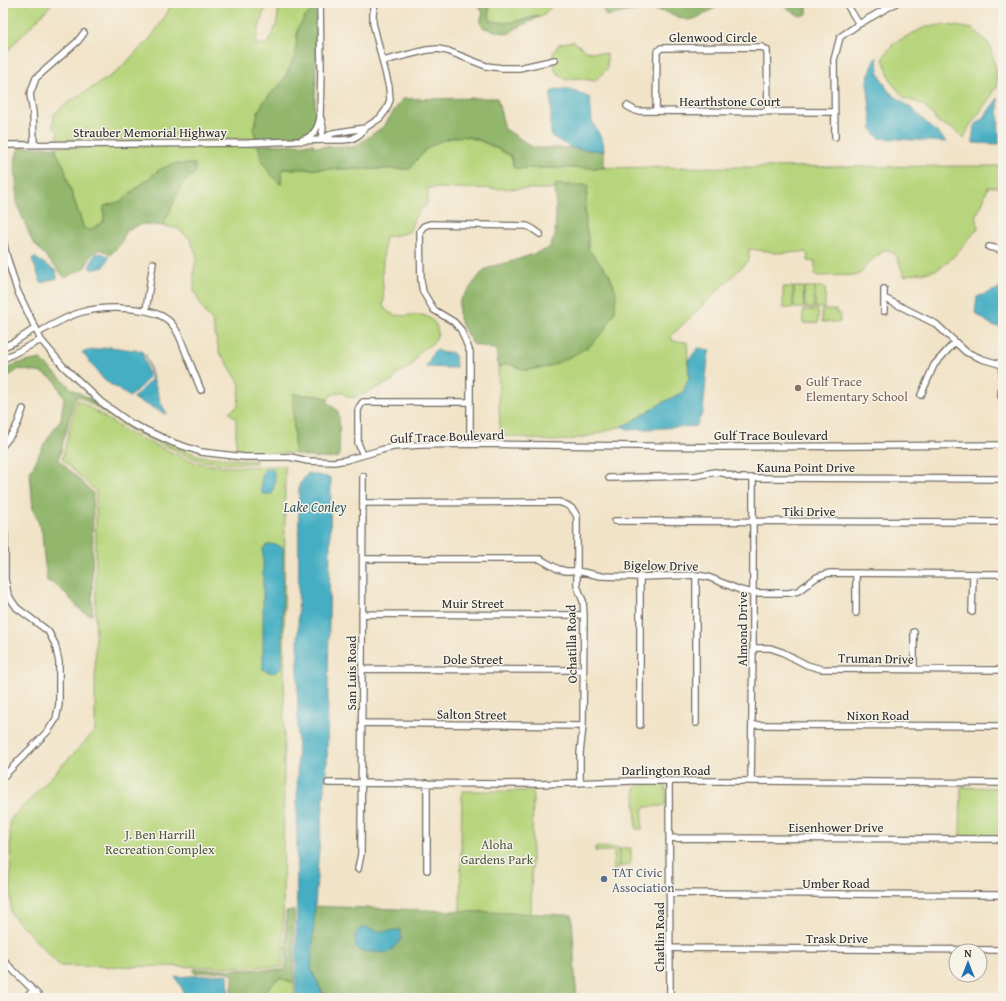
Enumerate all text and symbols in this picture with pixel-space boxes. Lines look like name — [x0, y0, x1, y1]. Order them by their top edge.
street label: Glenwood Circle — [669, 28, 757, 47]
street label: Hearthstone Court — [679, 92, 781, 111]
street label: Strauber Memorial Highway — [73, 123, 227, 142]
place label: Gulf Trace Elementary School — [806, 372, 908, 406]
marker: Gulf Trace Elementary School — [793, 383, 803, 393]
street label: Gulf Trace Boulevard — [390, 425, 504, 448]
street label: Gulf Trace Boulevard — [714, 426, 828, 445]
street label: Kauna Point Drive — [757, 458, 855, 477]
water label: Lake Conley — [282, 497, 347, 517]
street label: Tiki Drive — [782, 502, 836, 521]
street label: Bigelow Drive — [623, 555, 699, 576]
street label: Almond Drive — [733, 591, 752, 667]
street label: Muir Street — [442, 594, 505, 613]
street label: Ochatilla Road — [561, 604, 582, 683]
street label: San Luis Road — [342, 635, 361, 710]
street label: Truman Drive — [838, 648, 914, 669]
street label: Dole Street — [443, 650, 503, 669]
street label: Salton Street — [437, 704, 508, 725]
street label: Nixon Road — [847, 706, 909, 725]
street label: Darlington Road — [621, 761, 711, 780]
street label: Eisenhower Drive — [789, 818, 883, 837]
park label: J. Ben Harrill Recreation Complex — [105, 825, 215, 859]
park label: Aloha Gardens Park — [461, 835, 534, 869]
place label: TAT Civic Association — [612, 863, 675, 897]
marker: TAT Civic Association — [599, 874, 609, 884]
street label: Umber Road — [802, 874, 870, 893]
street label: Chatlin Road — [650, 902, 669, 972]
street label: Trask Drive — [806, 929, 868, 948]
north arrow — [948, 943, 988, 983]
text: N — [964, 945, 972, 961]

